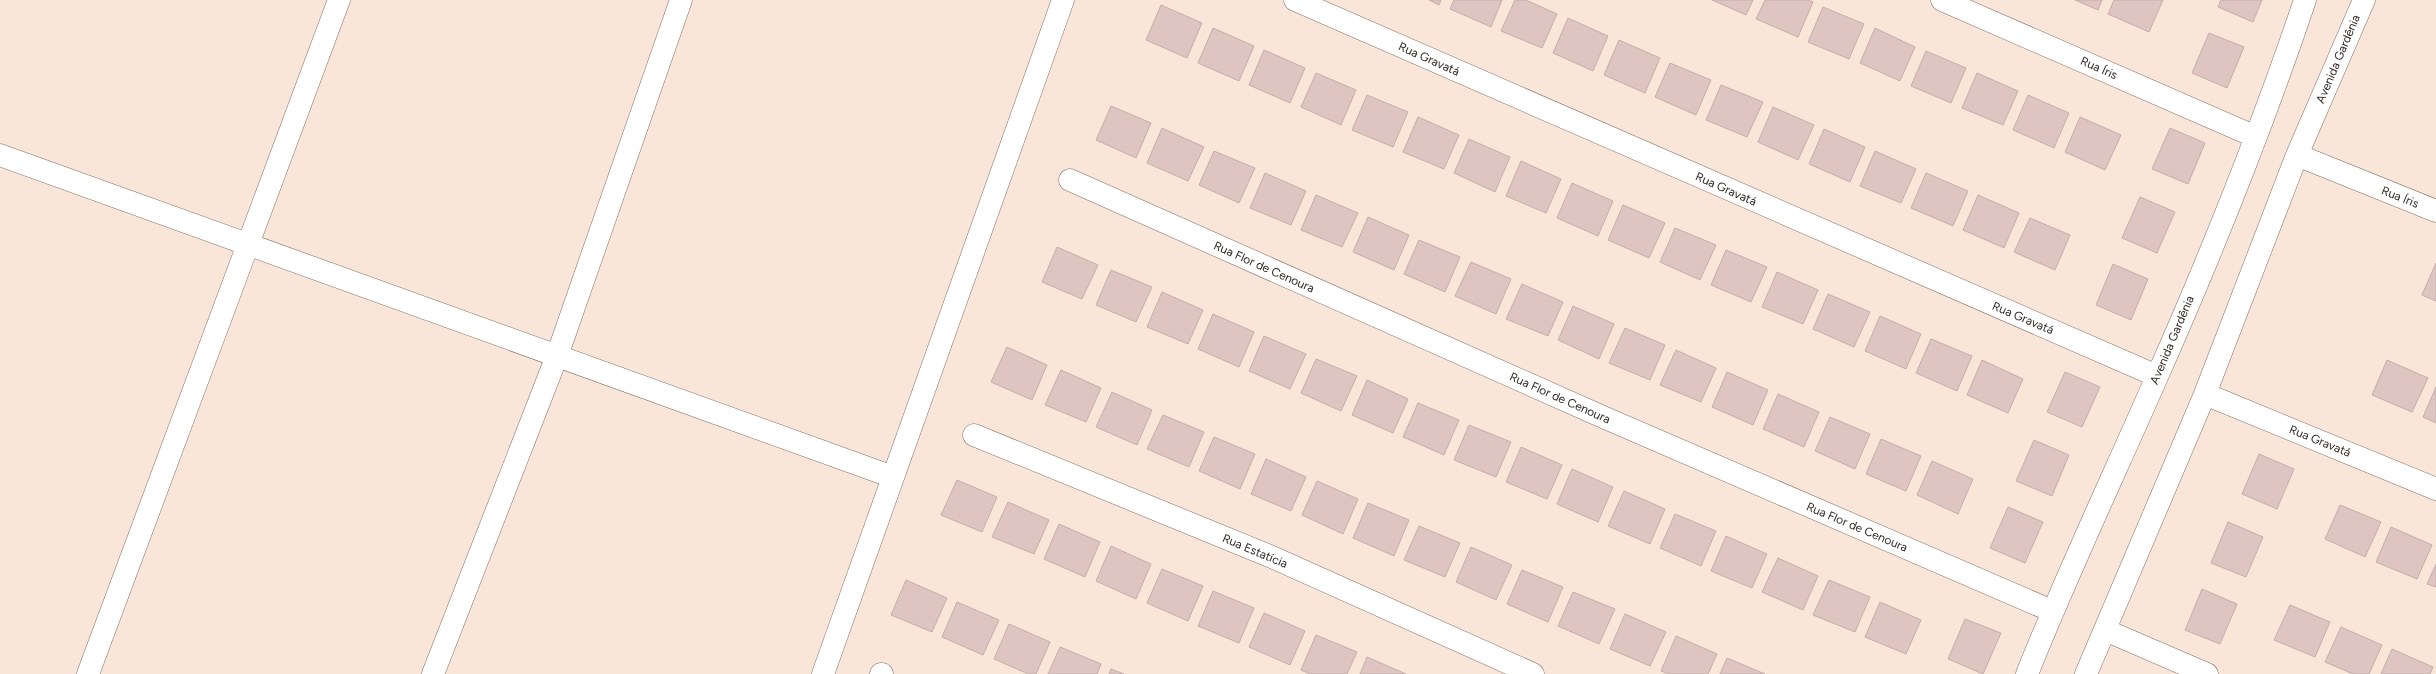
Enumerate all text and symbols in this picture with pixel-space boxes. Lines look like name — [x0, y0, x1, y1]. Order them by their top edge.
street label: Avenida Gardênia — [2313, 13, 2363, 105]
street label: Rua Gravatá — [1396, 39, 1462, 79]
street label: Rua Íris — [2078, 54, 2120, 82]
street label: Rua Gravatá — [1693, 169, 1759, 209]
street label: Rua Íris — [2379, 183, 2421, 211]
street label: Rua Flor de Cenoura — [1211, 238, 1317, 296]
street label: Avenida Gardênia — [2147, 294, 2197, 386]
street label: Rua Gravatá — [1990, 299, 2056, 337]
street label: Rua Flor de Cenoura — [1507, 369, 1613, 427]
street label: Rua Gravatá — [2287, 422, 2353, 460]
street label: Rua Flor de Cenoura — [1804, 499, 1910, 555]
street label: Rua Estatícia — [1220, 531, 1290, 571]

